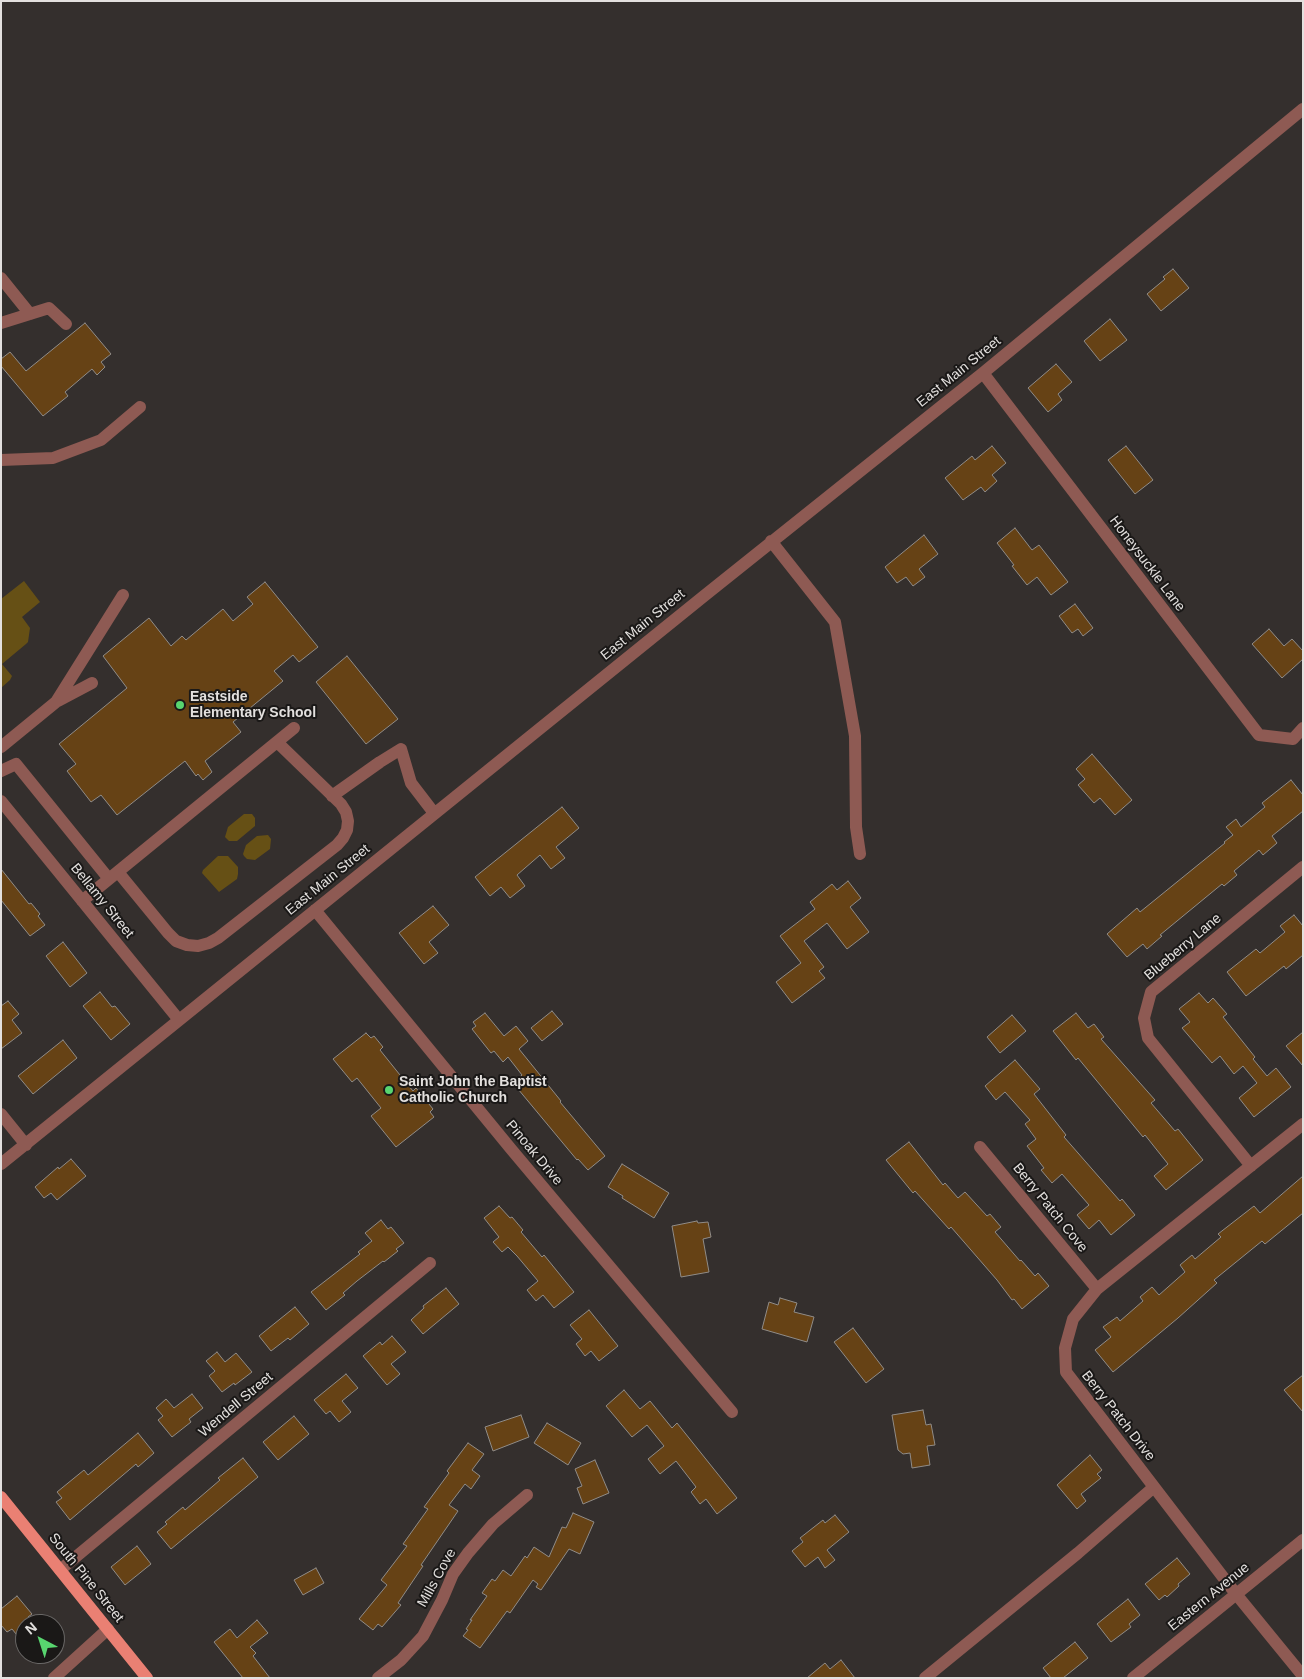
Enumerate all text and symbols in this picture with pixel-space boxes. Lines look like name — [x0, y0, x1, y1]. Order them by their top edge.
street label: East Main Street — [914, 333, 1004, 411]
street label: Honeysuckle Lane — [1106, 513, 1188, 615]
street label: East Main Street — [598, 586, 688, 664]
place label: Eastside Elementary School — [190, 689, 316, 722]
marker: Eastside Elementary School — [174, 699, 186, 711]
street label: East Main Street — [283, 841, 373, 919]
street label: Bellamy Street — [67, 860, 137, 942]
street label: Blueberry Lane — [1141, 910, 1225, 984]
place label: Saint John the Baptist Catholic Church — [399, 1074, 547, 1106]
marker: Saint John the Baptist Catholic Church — [383, 1084, 395, 1096]
street label: Pinoak Drive — [502, 1117, 566, 1189]
street label: Berry Patch Cove — [1009, 1160, 1091, 1256]
street label: Berry Patch Drive — [1078, 1368, 1158, 1464]
street label: Wendell Street — [196, 1369, 276, 1441]
street label: South Pine Street — [45, 1530, 127, 1626]
street label: Mills Cove — [414, 1546, 460, 1610]
street label: Eastern Avenue — [1165, 1559, 1253, 1635]
north arrow — [15, 1614, 65, 1664]
text: N — [22, 1619, 40, 1638]

